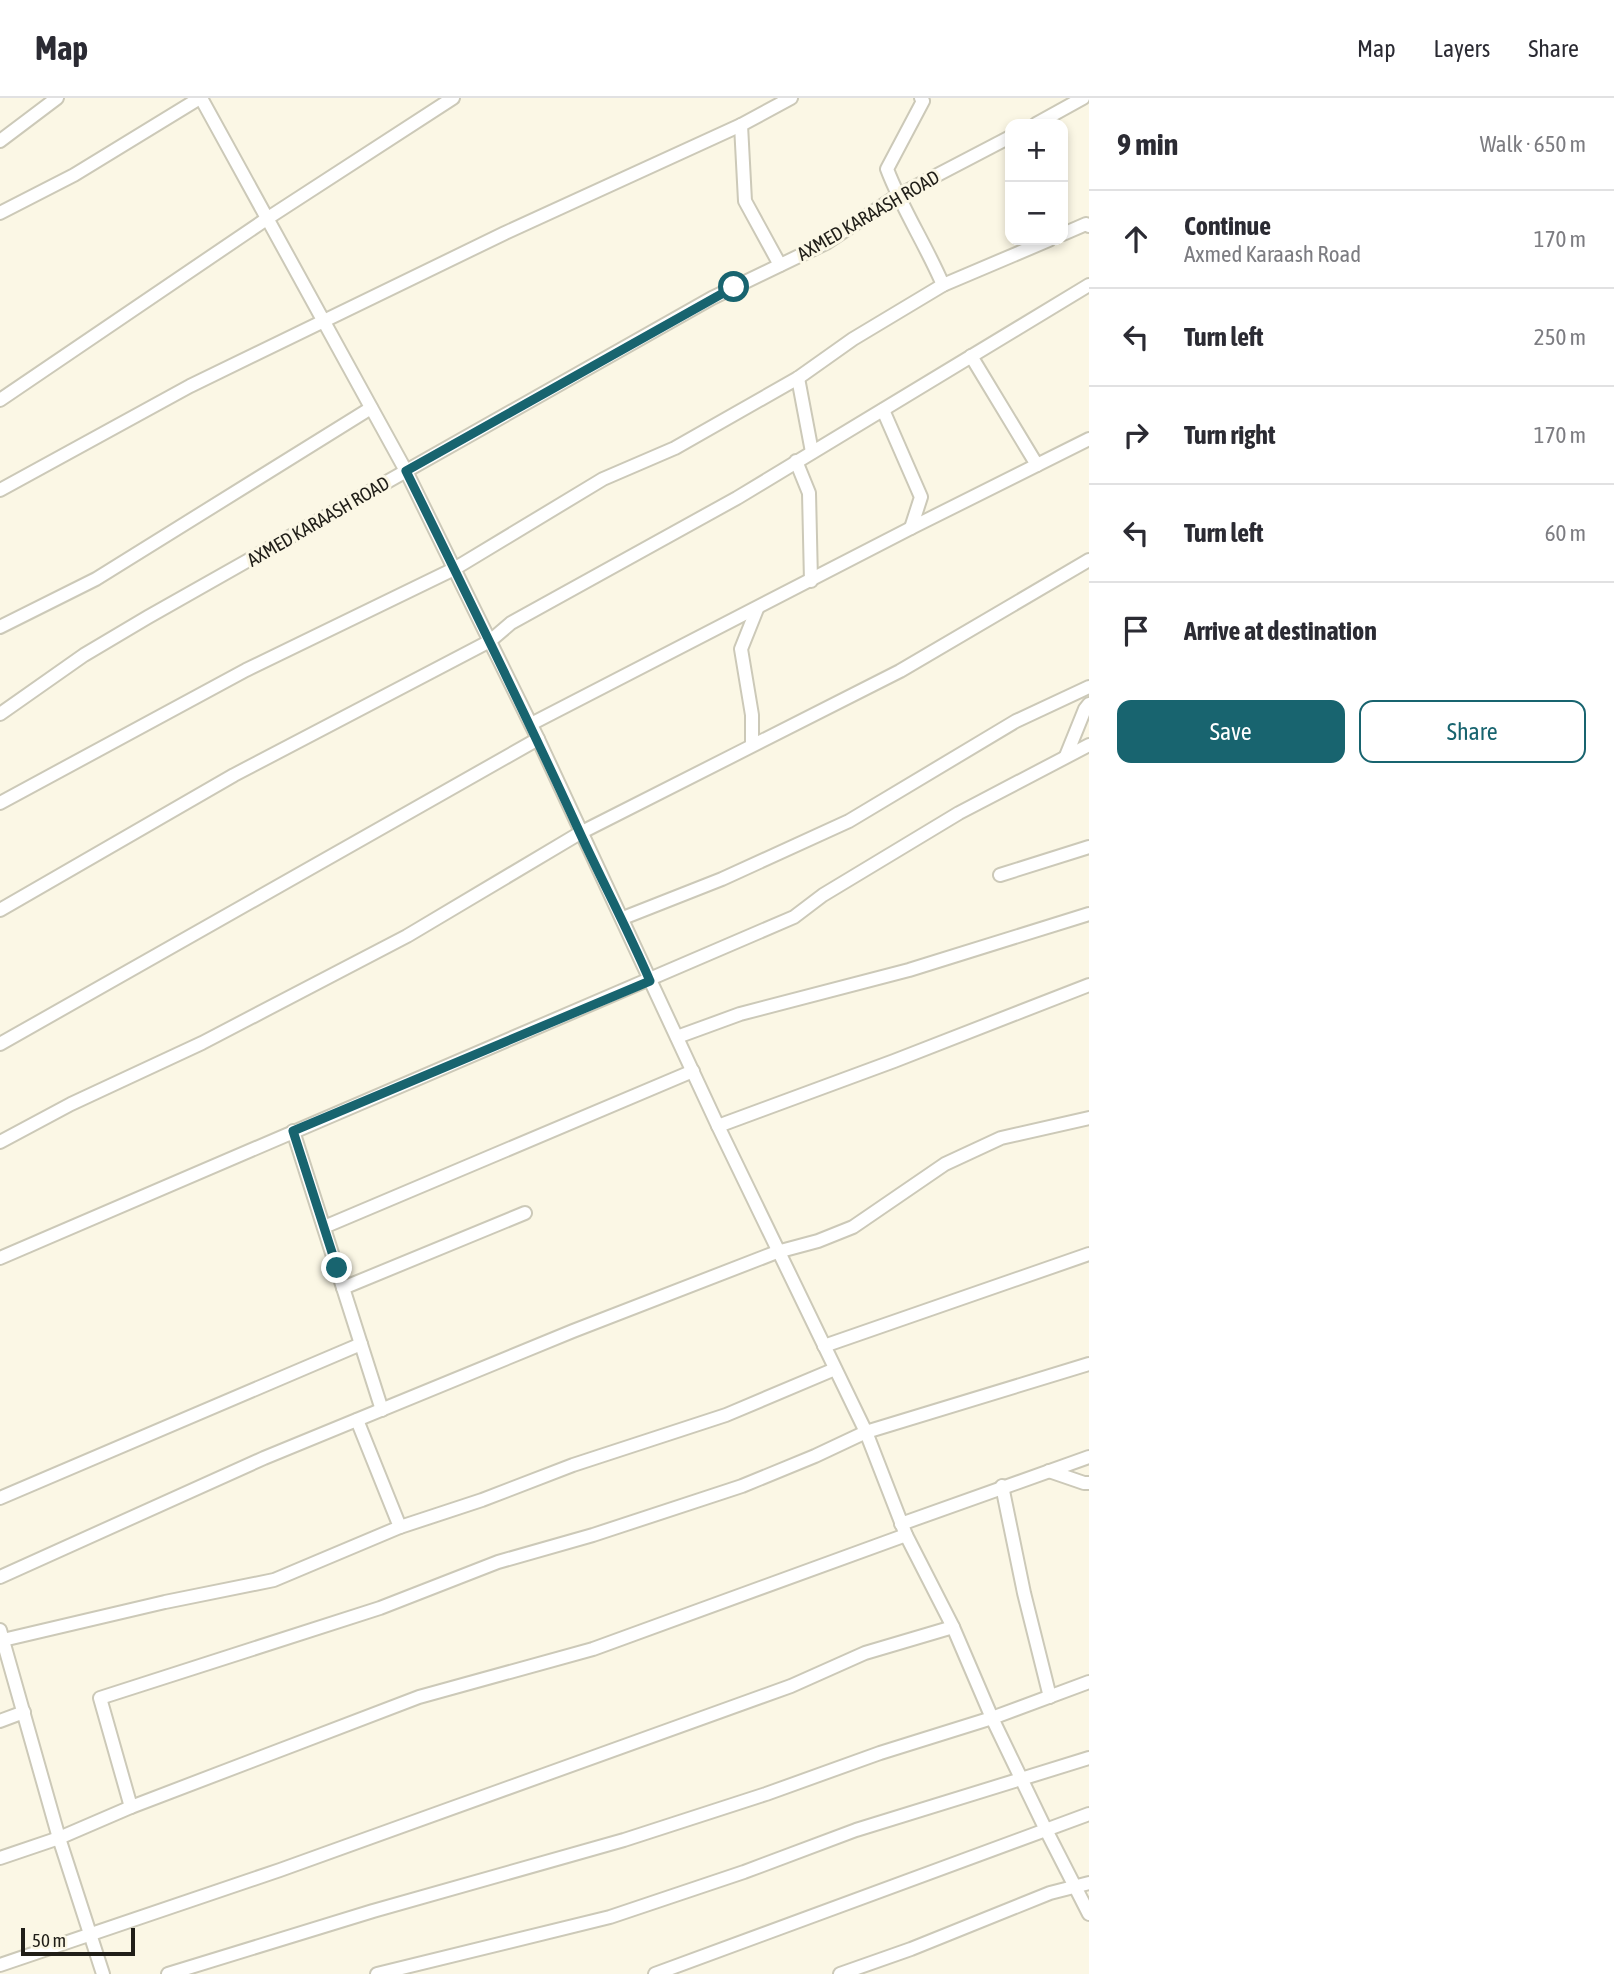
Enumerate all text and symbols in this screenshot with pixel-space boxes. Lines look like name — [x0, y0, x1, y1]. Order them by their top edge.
text: Map — [35, 29, 88, 67]
text: Map — [1357, 35, 1396, 62]
text: Layers — [1434, 35, 1490, 62]
text: Share — [1528, 35, 1579, 62]
map controls — [1005, 119, 1068, 245]
button: + — [1005, 119, 1068, 182]
text: 9 min — [1117, 127, 1178, 161]
text: Walk · 650 m — [1480, 131, 1586, 157]
street label: AXMED KARAASH ROAD — [793, 165, 943, 265]
button: − — [1005, 182, 1068, 245]
text: Continue — [1184, 211, 1271, 241]
icon: ahead — [1117, 220, 1155, 258]
text: 170 m — [1534, 226, 1586, 252]
text: Axmed Karaash Road — [1184, 241, 1361, 267]
route start — [718, 271, 749, 302]
icon: left — [1117, 318, 1155, 356]
text: Turn left — [1184, 322, 1264, 352]
text: 250 m — [1534, 324, 1586, 350]
icon: right — [1117, 416, 1155, 454]
text: Turn right — [1184, 420, 1275, 450]
text: 170 m — [1534, 422, 1586, 448]
street label: AXMED KARAASH ROAD — [243, 471, 393, 571]
icon: left — [1117, 514, 1155, 552]
text: Turn left — [1184, 518, 1264, 548]
text: 60 m — [1545, 520, 1586, 546]
icon: arrive — [1117, 612, 1155, 650]
text: Arrive at destination — [1184, 616, 1377, 646]
button: Save — [1117, 700, 1345, 763]
button: Share — [1359, 700, 1586, 763]
route end — [321, 1252, 352, 1283]
scale bar — [21, 1925, 135, 1957]
text: 50 m — [32, 1929, 66, 1951]

